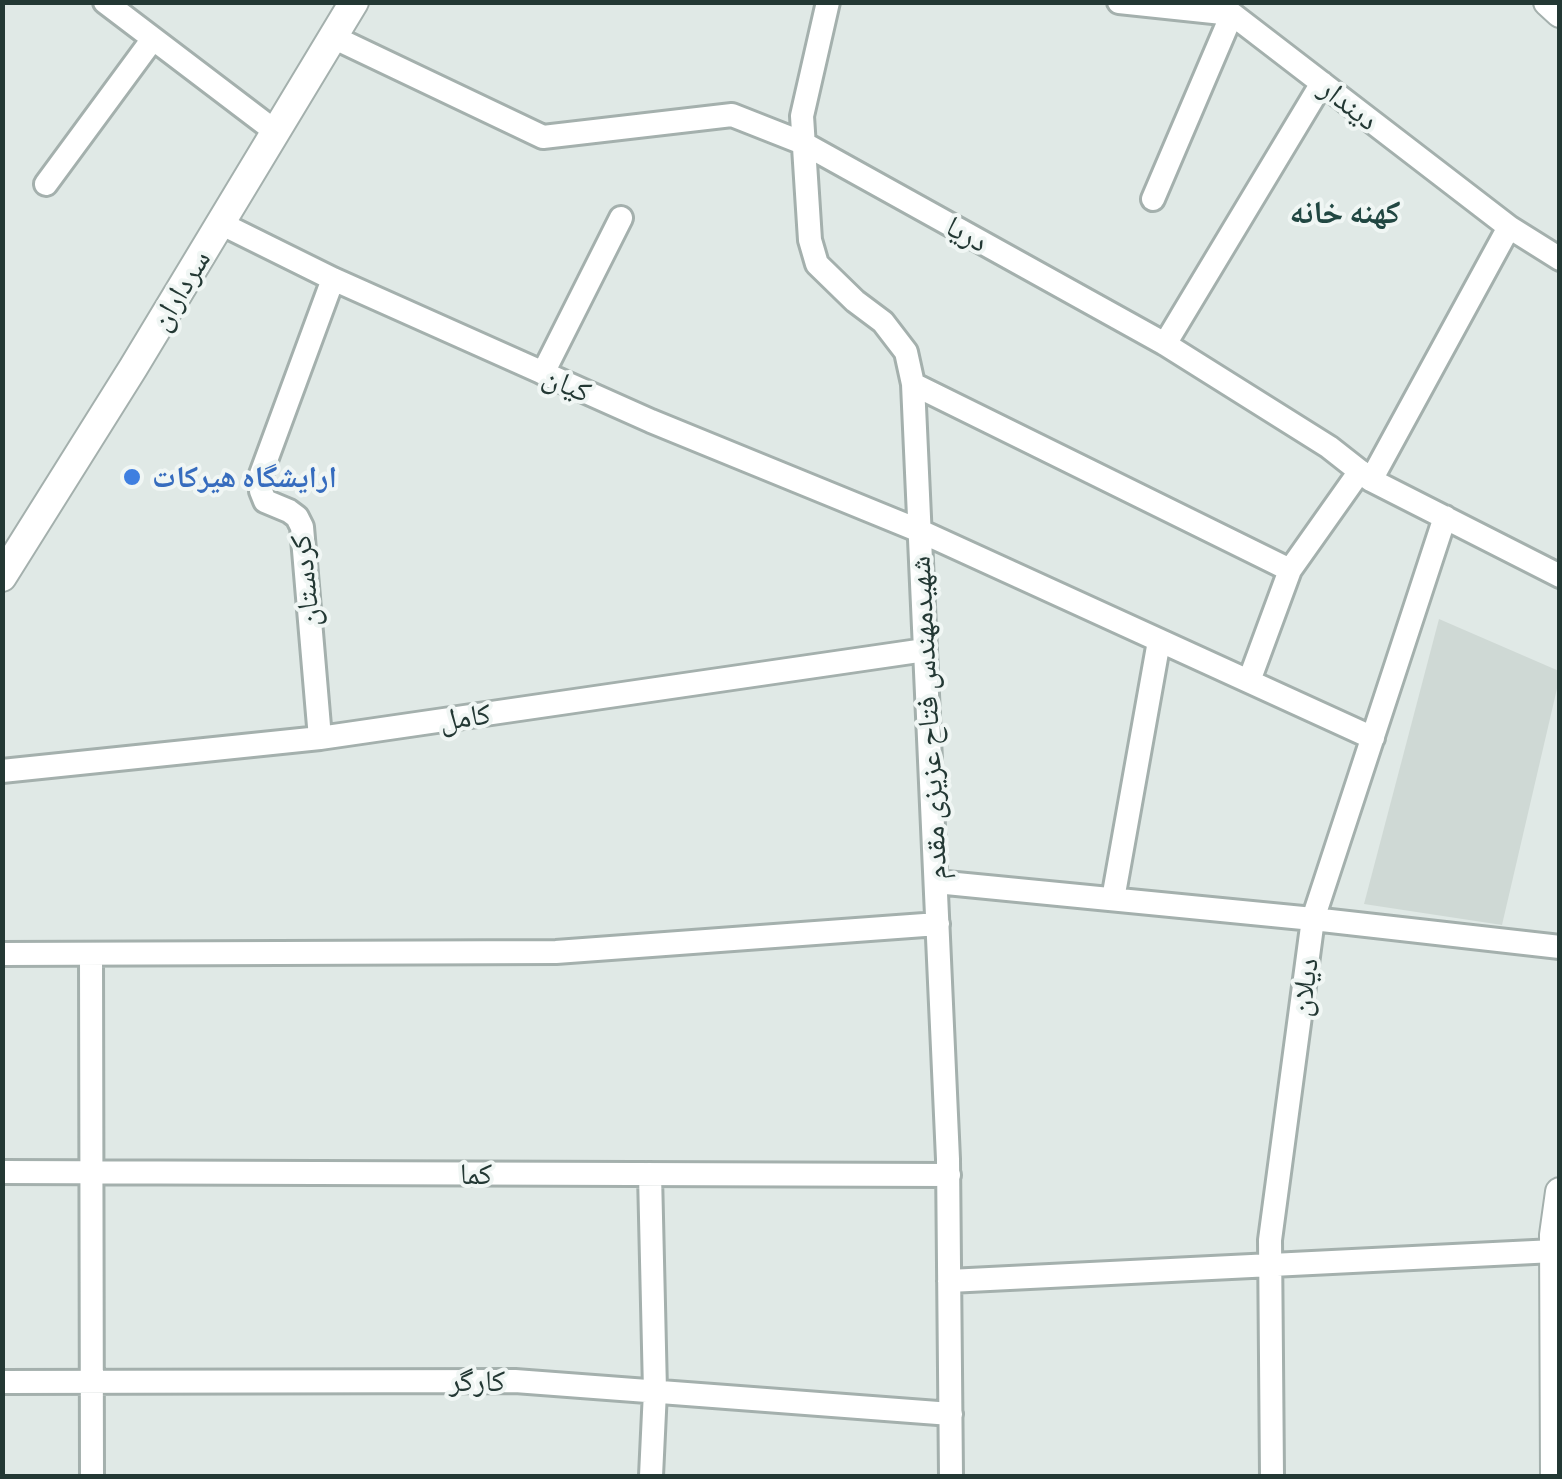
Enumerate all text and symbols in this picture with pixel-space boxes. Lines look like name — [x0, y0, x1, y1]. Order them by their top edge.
street label: دیندار — [1313, 70, 1385, 138]
district label: کهنه خانه — [1290, 193, 1400, 231]
street label: دریا — [940, 208, 994, 260]
street label: سرداران — [142, 243, 218, 337]
street label: کیان — [538, 358, 596, 410]
place label: ارایشگاە هیرکات — [152, 459, 337, 495]
marker: ارایشگاە هیرکات — [121, 466, 143, 488]
street label: کردستان — [282, 533, 328, 629]
street label: شهیدمهندس فتاح عزیزی مقدم — [902, 555, 954, 881]
street label: کامل — [437, 696, 493, 738]
street label: دیلان — [1282, 955, 1326, 1019]
street label: کما — [460, 1156, 492, 1192]
street label: کارگر — [449, 1363, 505, 1399]

